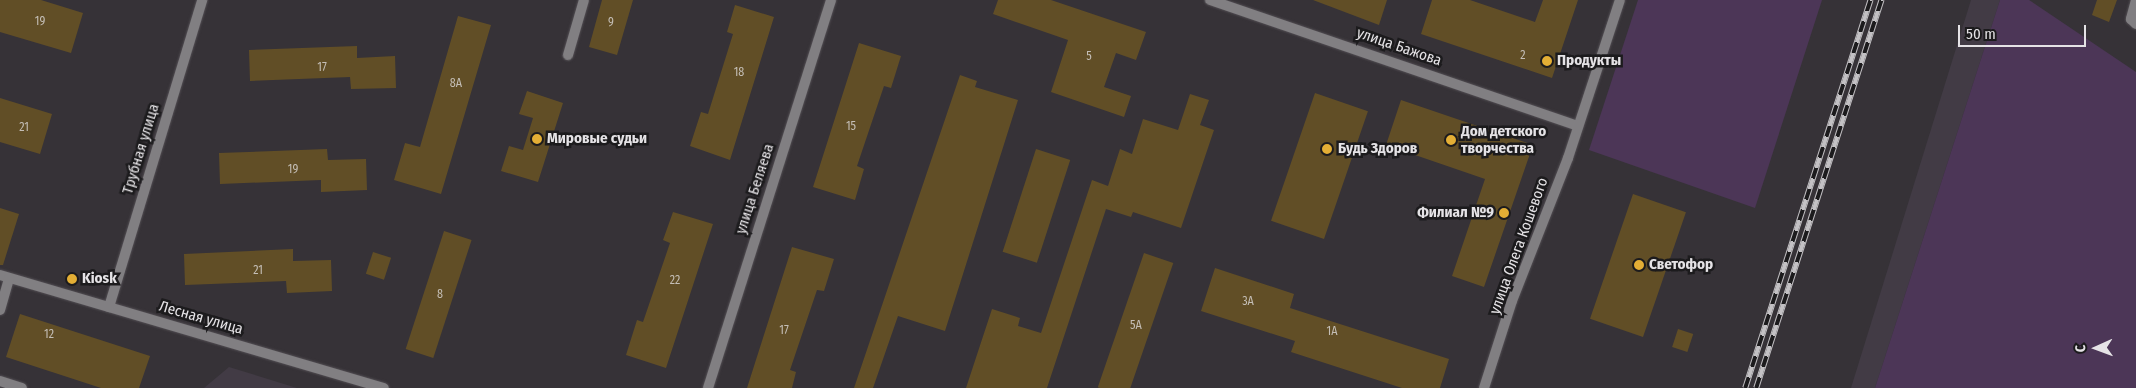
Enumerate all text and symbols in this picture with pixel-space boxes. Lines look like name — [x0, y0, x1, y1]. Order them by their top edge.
house number: 19 — [35, 15, 45, 29]
scale bar — [1961, 15, 2088, 47]
house number: 9 — [608, 16, 614, 30]
street label: улица Бажова — [1354, 24, 1444, 70]
text: 50 m — [1966, 25, 1996, 43]
house number: 2 — [1520, 49, 1526, 63]
house number: 5 — [1086, 50, 1092, 64]
place label: Продукты — [1557, 52, 1621, 70]
marker: Продукты — [1541, 55, 1553, 67]
house number: 17 — [317, 61, 327, 75]
house number: 18 — [734, 66, 744, 80]
house number: 8А — [450, 77, 462, 91]
street label: Трубная улица — [119, 102, 163, 196]
house number: 15 — [846, 120, 856, 134]
house number: 21 — [19, 121, 29, 135]
place label: Дом детского творчества — [1461, 122, 1546, 157]
place label: Мировые судьи — [547, 130, 647, 148]
marker: Мировые судьи — [531, 133, 543, 145]
marker: Дом детского творчества — [1445, 134, 1457, 146]
place label: Будь Здоров — [1338, 140, 1417, 158]
street label: улица Беляева — [732, 142, 778, 236]
marker: Будь Здоров — [1320, 142, 1334, 156]
house number: 19 — [288, 163, 298, 177]
street label: улица Олега Кошевого — [1486, 175, 1552, 317]
place label: Филиал №9 — [1417, 204, 1494, 222]
marker: Филиал №9 — [1498, 207, 1510, 219]
place label: Светофор — [1649, 256, 1713, 274]
marker: Светофор — [1633, 259, 1645, 271]
house number: 21 — [253, 264, 263, 278]
place label: Kiosk — [82, 270, 117, 288]
marker: Kiosk — [66, 273, 78, 285]
house number: 22 — [670, 274, 680, 288]
house number: 8 — [437, 288, 443, 302]
house number: 3А — [1242, 295, 1254, 309]
street label: Лесная улица — [157, 297, 245, 339]
house number: 5А — [1130, 319, 1142, 333]
north arrow — [2071, 323, 2121, 373]
house number: 17 — [779, 324, 789, 338]
house number: 1А — [1327, 325, 1337, 339]
house number: 12 — [44, 328, 54, 342]
text: С — [2072, 345, 2089, 353]

